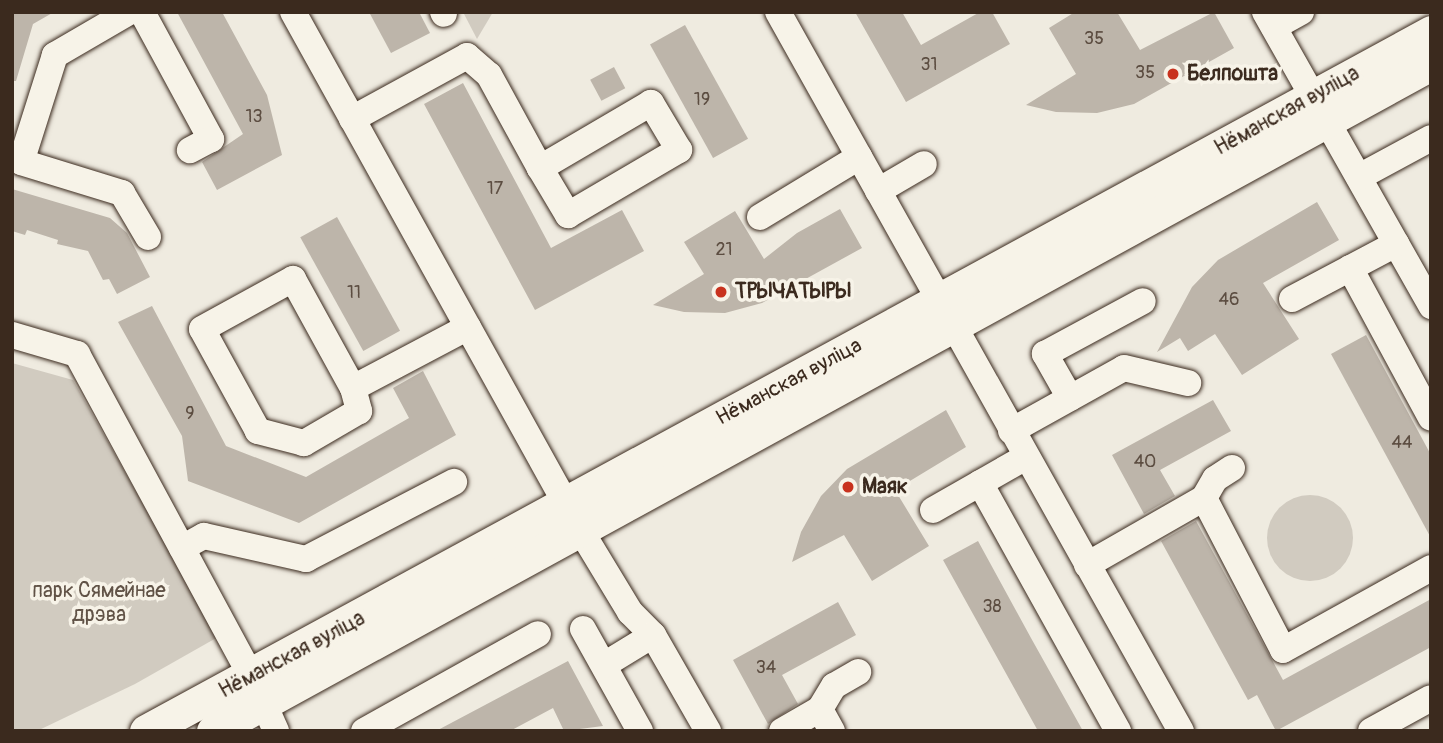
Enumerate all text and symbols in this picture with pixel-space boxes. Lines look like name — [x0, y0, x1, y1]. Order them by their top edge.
house number: 35 — [1084, 28, 1104, 50]
house number: 31 — [920, 54, 938, 76]
place label: Белпошта — [1187, 61, 1278, 87]
street label: Нёманская вуліца — [1210, 61, 1364, 161]
house number: 35 — [1135, 62, 1155, 84]
marker: Белпошта — [1165, 66, 1181, 82]
house number: 19 — [694, 89, 710, 111]
house number: 13 — [245, 106, 263, 128]
house number: 17 — [487, 178, 503, 200]
house number: 21 — [715, 239, 733, 261]
place label: ТРЫЧАТЫРЫ — [735, 279, 851, 305]
house number: 11 — [347, 282, 361, 304]
marker: ТРЫЧАТЫРЫ — [713, 284, 729, 300]
house number: 46 — [1219, 289, 1239, 311]
street label: Нёманская вуліца — [712, 333, 866, 431]
house number: 9 — [185, 403, 195, 425]
house number: 44 — [1392, 432, 1412, 454]
house number: 40 — [1134, 451, 1156, 473]
place label: Маяк — [862, 474, 908, 500]
marker: Маяк — [840, 479, 856, 495]
park label: парк Сямейнае дрэва — [32, 578, 166, 628]
house number: 38 — [982, 596, 1002, 618]
street label: Нёманская вуліца — [215, 606, 369, 704]
house number: 34 — [756, 657, 776, 679]

